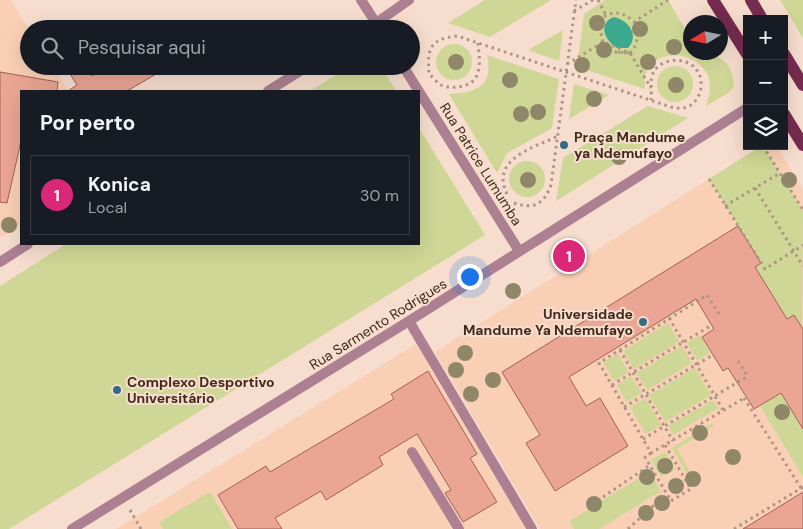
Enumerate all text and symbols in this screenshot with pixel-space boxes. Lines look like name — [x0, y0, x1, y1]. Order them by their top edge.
north arrow — [683, 15, 728, 60]
map controls — [743, 15, 788, 150]
button: + — [743, 15, 788, 60]
search box — [20, 20, 420, 75]
icon: search — [38, 34, 66, 62]
text: Pesquisar aqui — [78, 35, 206, 60]
button: − — [743, 60, 788, 105]
street label: Rua Patrice Lumumba — [436, 99, 526, 229]
button: layers — [743, 105, 788, 150]
text: Por perto — [40, 109, 135, 137]
place label: Praça Mandume ya Ndemufayo — [574, 128, 685, 162]
marker: Praça Mandume ya Ndemufayo — [558, 139, 570, 151]
text: Konica — [88, 172, 151, 197]
text: 1 — [54, 185, 60, 206]
text: 30 m — [360, 185, 399, 206]
text: Local — [88, 197, 127, 218]
pin: 1 — [553, 237, 585, 275]
your location — [457, 264, 483, 290]
street label: Rua Sarmento Rodrigues — [306, 274, 450, 374]
place label: Universidade Mandume Ya Ndemufayo — [463, 305, 633, 339]
marker: Universidade Mandume Ya Ndemufayo — [637, 316, 649, 328]
place label: Complexo Desportivo Universitário — [127, 373, 275, 407]
marker: Complexo Desportivo Universitário — [111, 384, 123, 396]

